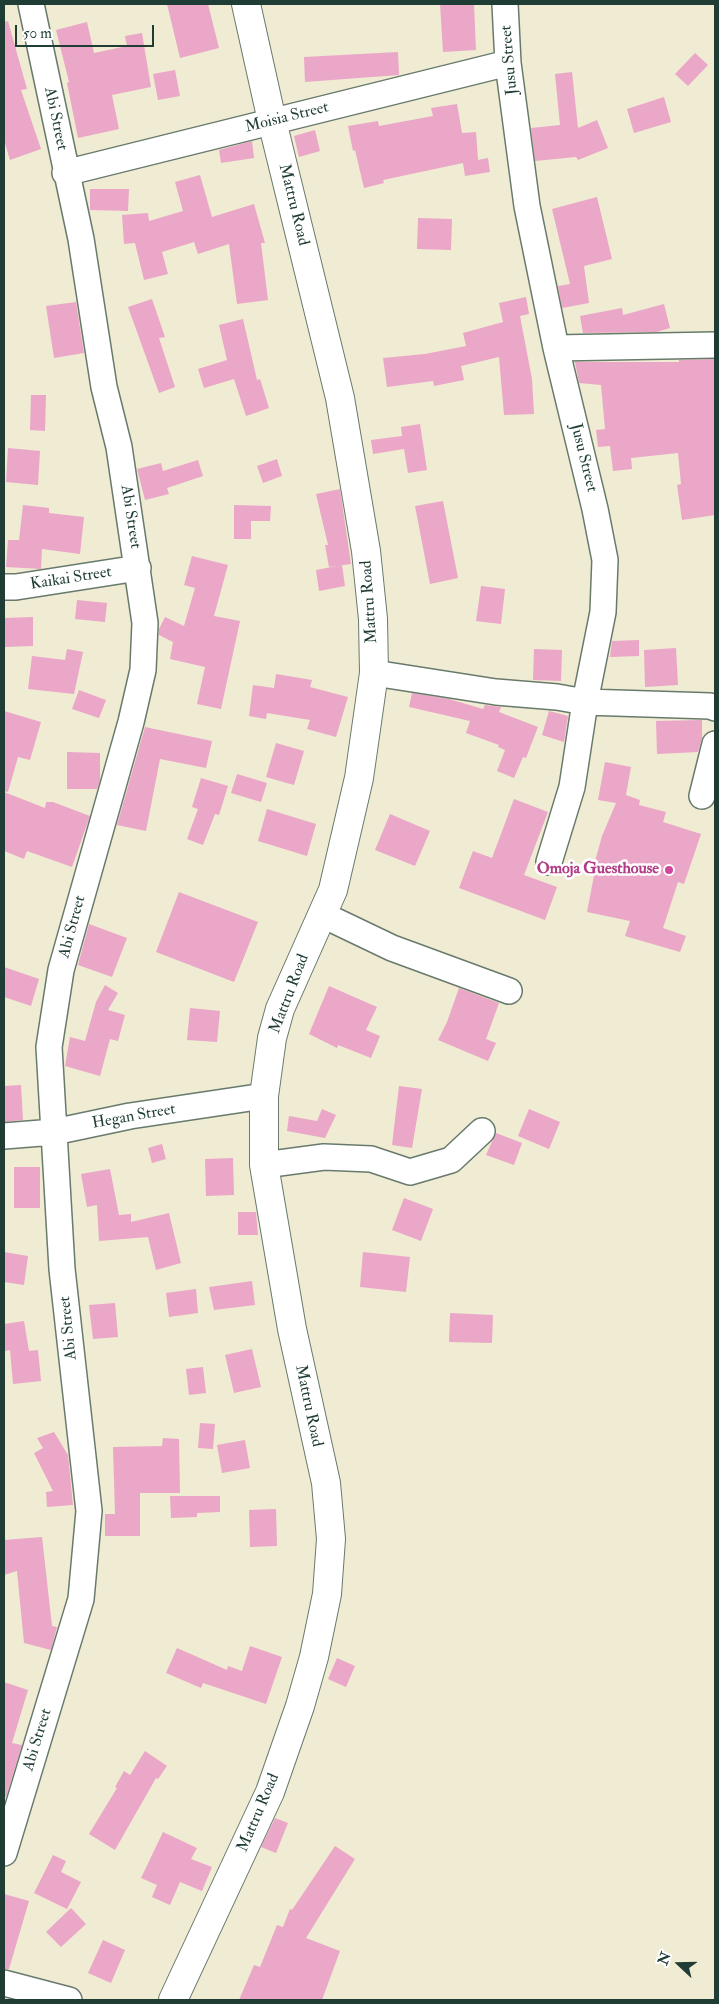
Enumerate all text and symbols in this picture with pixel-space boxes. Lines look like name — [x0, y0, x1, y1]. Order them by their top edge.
scale bar — [18, 15, 156, 47]
text: 50 m — [23, 24, 52, 43]
street label: Jusu Street — [497, 24, 523, 96]
street label: Abi Street — [39, 86, 71, 152]
street label: Moisia Street — [243, 98, 331, 138]
street label: Mattru Road — [274, 162, 312, 248]
street label: Jusu Street — [565, 422, 601, 494]
street label: Abi Street — [116, 484, 144, 550]
street label: Mattru Road — [358, 560, 382, 644]
street label: Kaikai Street — [29, 563, 113, 595]
place label: Omoja Guesthouse — [537, 860, 659, 880]
marker: Omoja Guesthouse — [663, 864, 675, 876]
street label: Abi Street — [55, 894, 91, 960]
street label: Mattru Road — [266, 952, 314, 1036]
street label: Hegan Street — [91, 1100, 177, 1134]
street label: Abi Street — [56, 1295, 82, 1361]
street label: Mattru Road — [290, 1363, 326, 1449]
street label: Abi Street — [19, 1707, 57, 1773]
street label: Mattru Road — [234, 1771, 284, 1855]
north arrow — [654, 1939, 704, 1989]
text: N — [654, 1950, 675, 1967]

